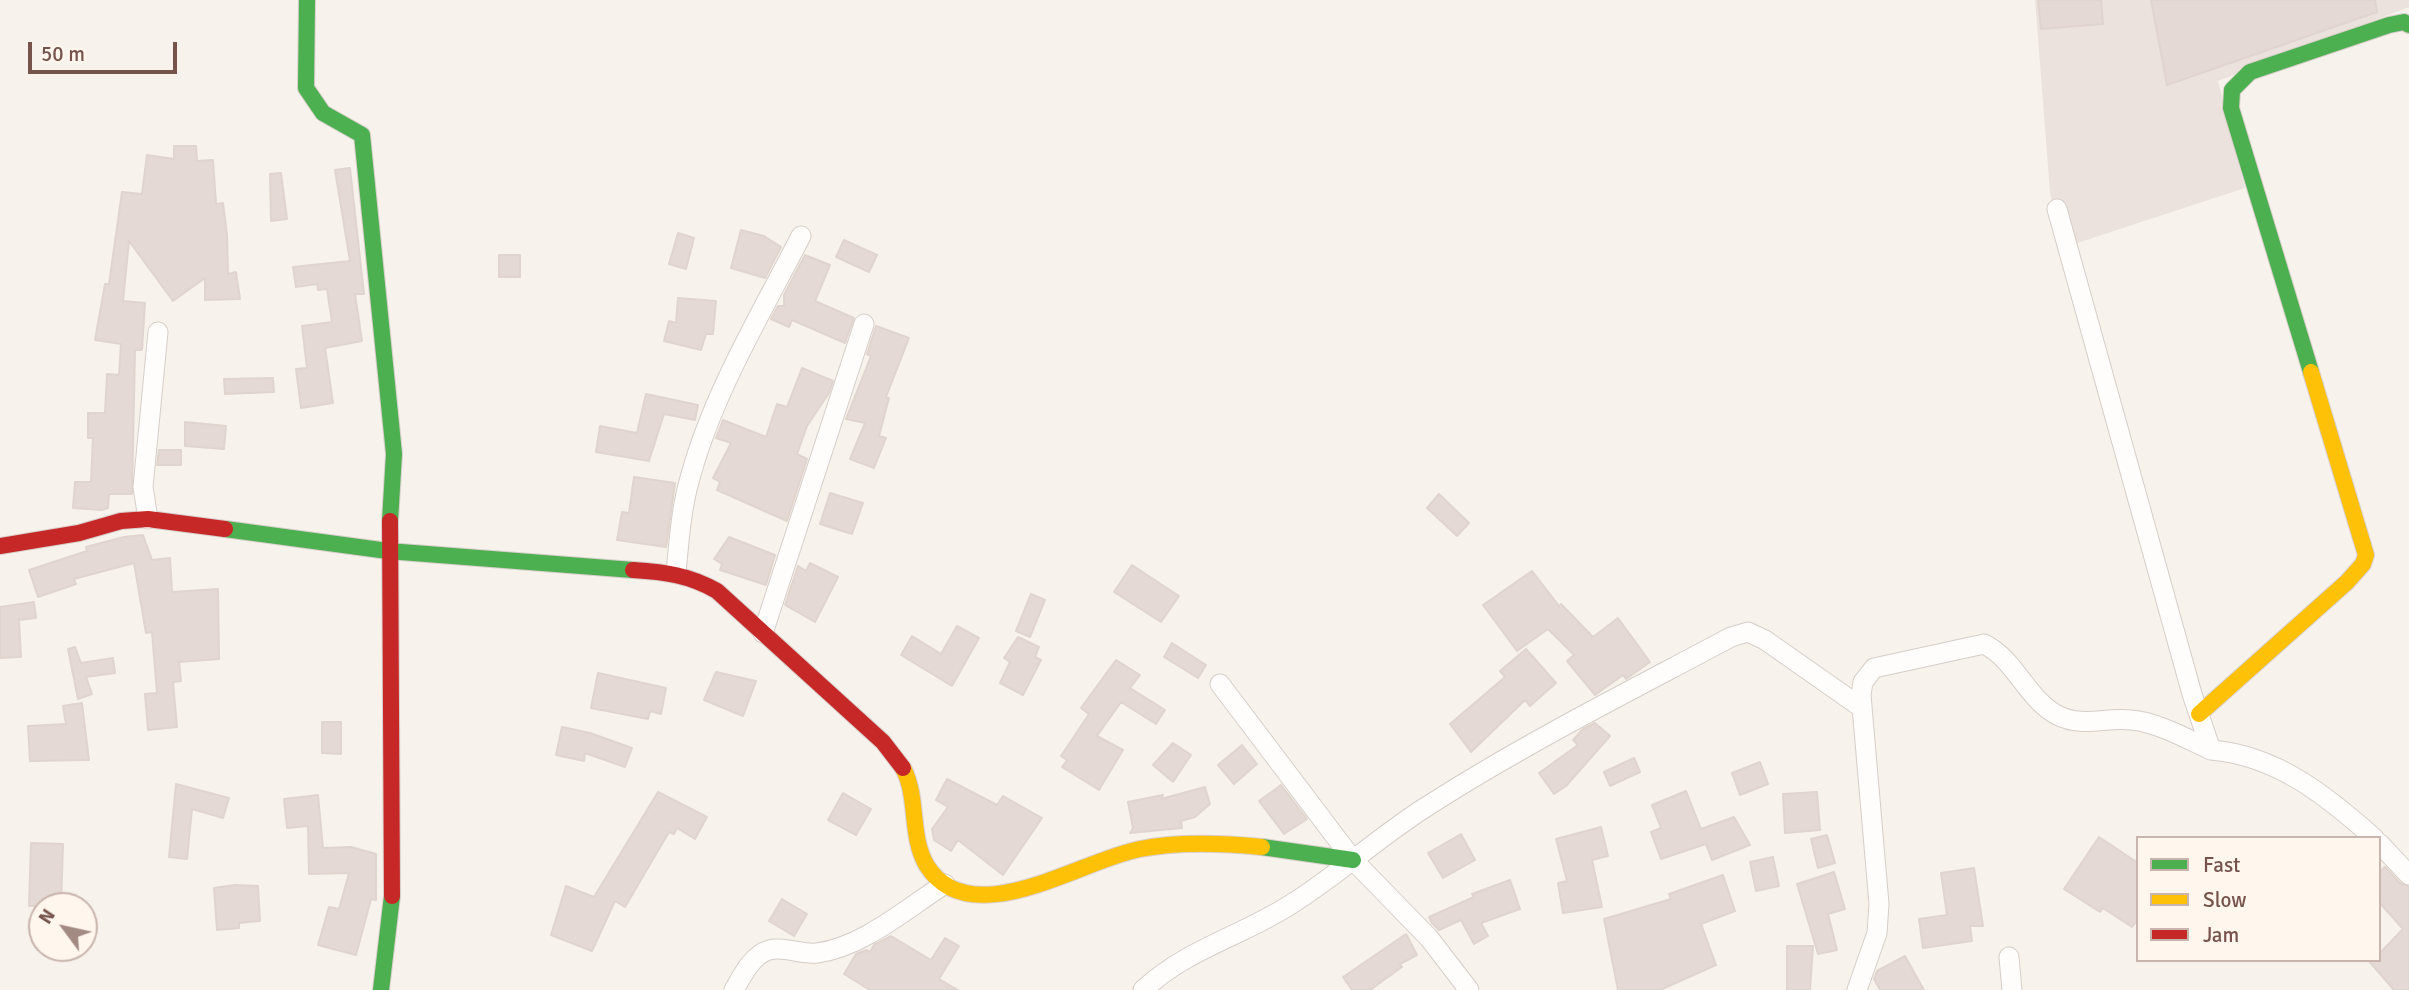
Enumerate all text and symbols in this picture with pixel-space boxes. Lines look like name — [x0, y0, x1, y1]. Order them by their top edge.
scale bar — [32, 28, 180, 72]
text: 50 m — [41, 41, 85, 67]
legend — [2136, 836, 2381, 962]
text: Fast — [2203, 852, 2240, 878]
text: Slow — [2203, 887, 2247, 913]
north arrow — [28, 892, 98, 962]
text: N — [33, 905, 61, 929]
text: Jam — [2203, 922, 2239, 948]

